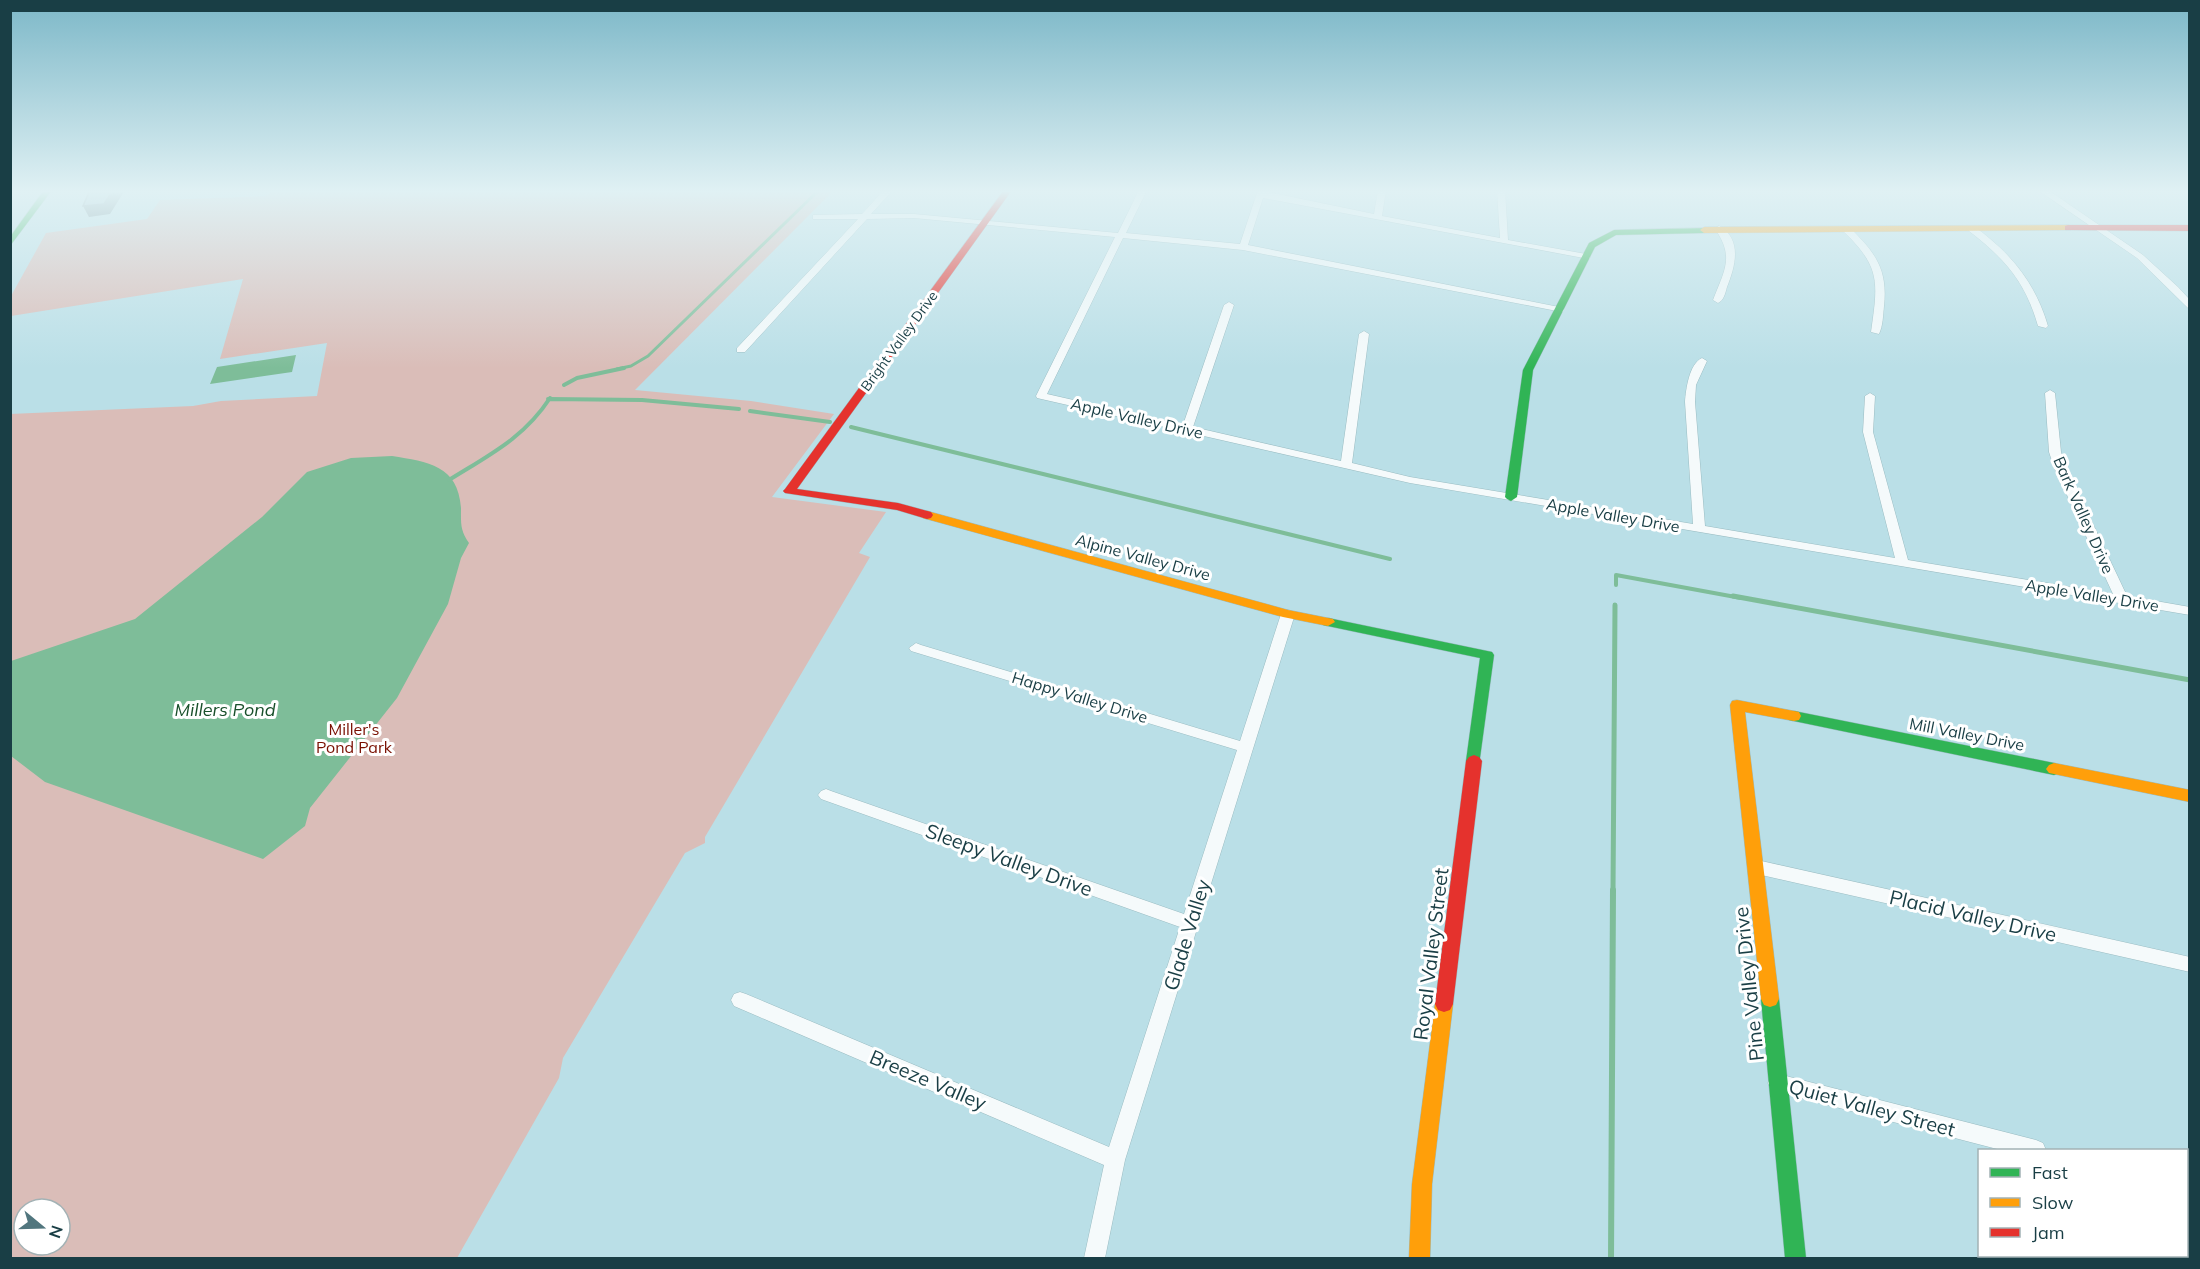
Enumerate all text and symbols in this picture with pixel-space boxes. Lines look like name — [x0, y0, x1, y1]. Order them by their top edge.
street label: Bright Valley Drive — [857, 287, 941, 395]
street label: Apple Valley Drive — [1069, 393, 1205, 443]
street label: Bark Valley Drive — [2049, 453, 2119, 577]
street label: Apple Valley Drive — [1545, 493, 1681, 537]
street label: Alpine Valley Drive — [1073, 529, 1213, 585]
street label: Apple Valley Drive — [2024, 575, 2160, 615]
street label: Happy Valley Drive — [1010, 667, 1150, 727]
water label: Millers Pond — [174, 698, 276, 721]
street label: Mill Valley Drive — [1908, 713, 2026, 755]
park label: Miller's Pond Park — [316, 719, 393, 757]
street label: Sleepy Valley Drive — [922, 818, 1096, 901]
street label: Royal Valley Street — [1408, 866, 1453, 1042]
street label: Glade Valley — [1158, 876, 1215, 994]
street label: Placid Valley Drive — [1887, 884, 2059, 947]
street label: Pine Valley Drive — [1728, 906, 1769, 1062]
street label: Breeze Valley — [866, 1044, 991, 1116]
street label: Quiet Valley Street — [1786, 1073, 1958, 1142]
legend — [1978, 1149, 2188, 1257]
text: Fast — [2032, 1161, 2068, 1184]
text: Slow — [2032, 1191, 2074, 1214]
north arrow — [12, 1197, 72, 1257]
text: Jam — [2032, 1221, 2065, 1244]
text: N — [45, 1223, 68, 1241]

